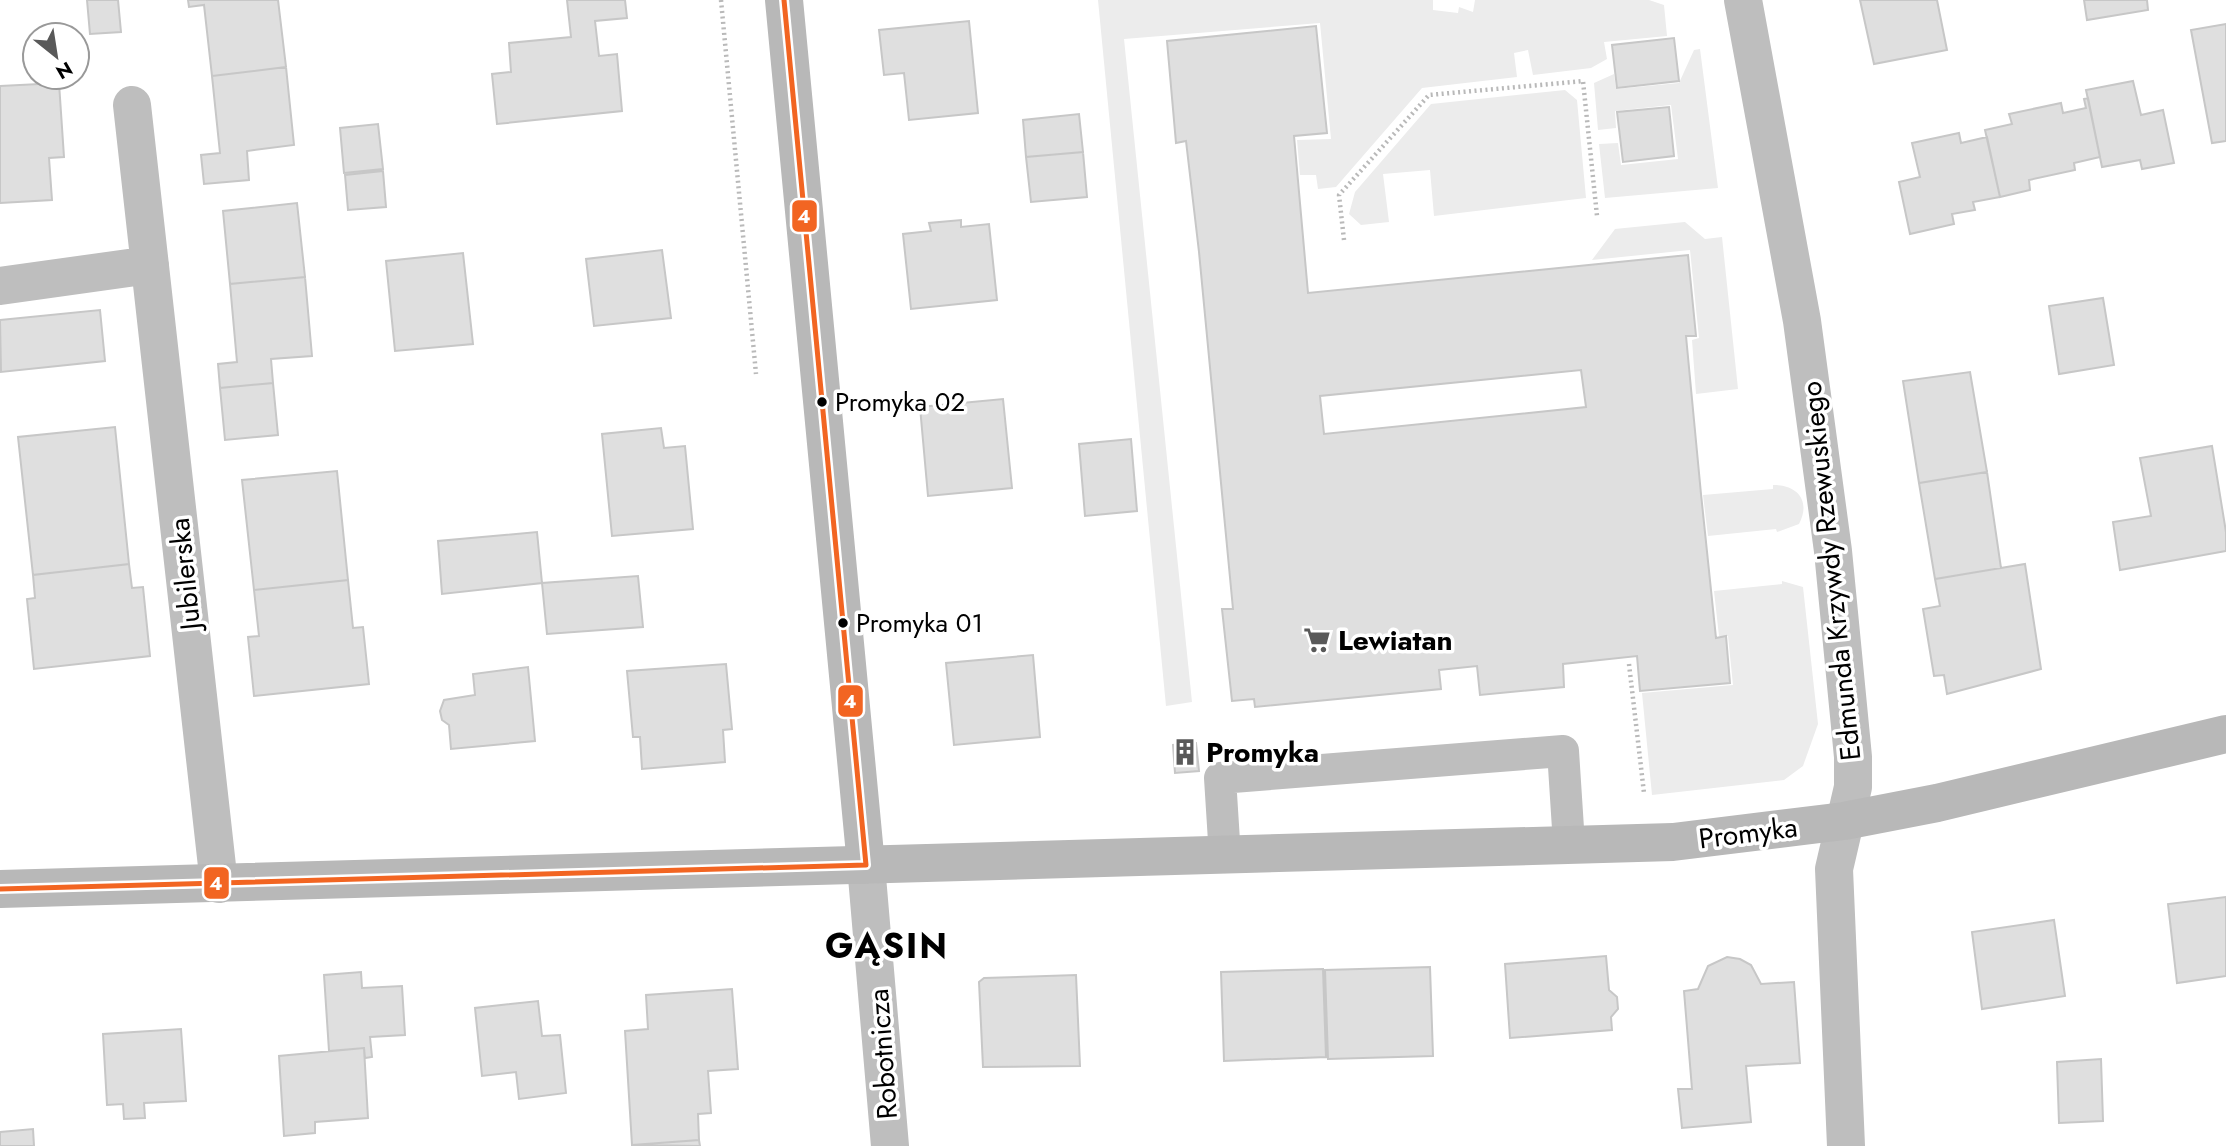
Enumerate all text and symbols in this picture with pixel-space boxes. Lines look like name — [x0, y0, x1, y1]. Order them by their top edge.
north arrow — [21, 21, 91, 91]
text: N — [51, 55, 78, 86]
line badge: 4 — [791, 199, 818, 233]
text: 4 — [797, 203, 811, 230]
street label: Edmunda Krzywdy Rzewuskiego — [1791, 379, 1871, 763]
place label: Promyka 02 — [835, 383, 965, 421]
marker: Promyka 02 — [815, 395, 829, 409]
street label: Jubilerska — [159, 516, 212, 636]
place label: Promyka 01 — [856, 604, 983, 642]
marker: Promyka 01 — [836, 616, 850, 630]
place label: Lewiatan — [1338, 620, 1453, 661]
supermarket icon: Lewiatan — [1302, 625, 1332, 655]
line badge: 4 — [837, 684, 864, 718]
text: 4 — [843, 688, 857, 715]
place label: Promyka — [1206, 732, 1319, 773]
building icon: Promyka — [1170, 737, 1200, 767]
street label: Promyka — [1696, 807, 1800, 859]
line badge: 4 — [203, 866, 230, 900]
text: 4 — [209, 870, 223, 897]
district label: GĄSIN — [825, 921, 949, 971]
street label: Robotnicza — [858, 987, 908, 1121]

